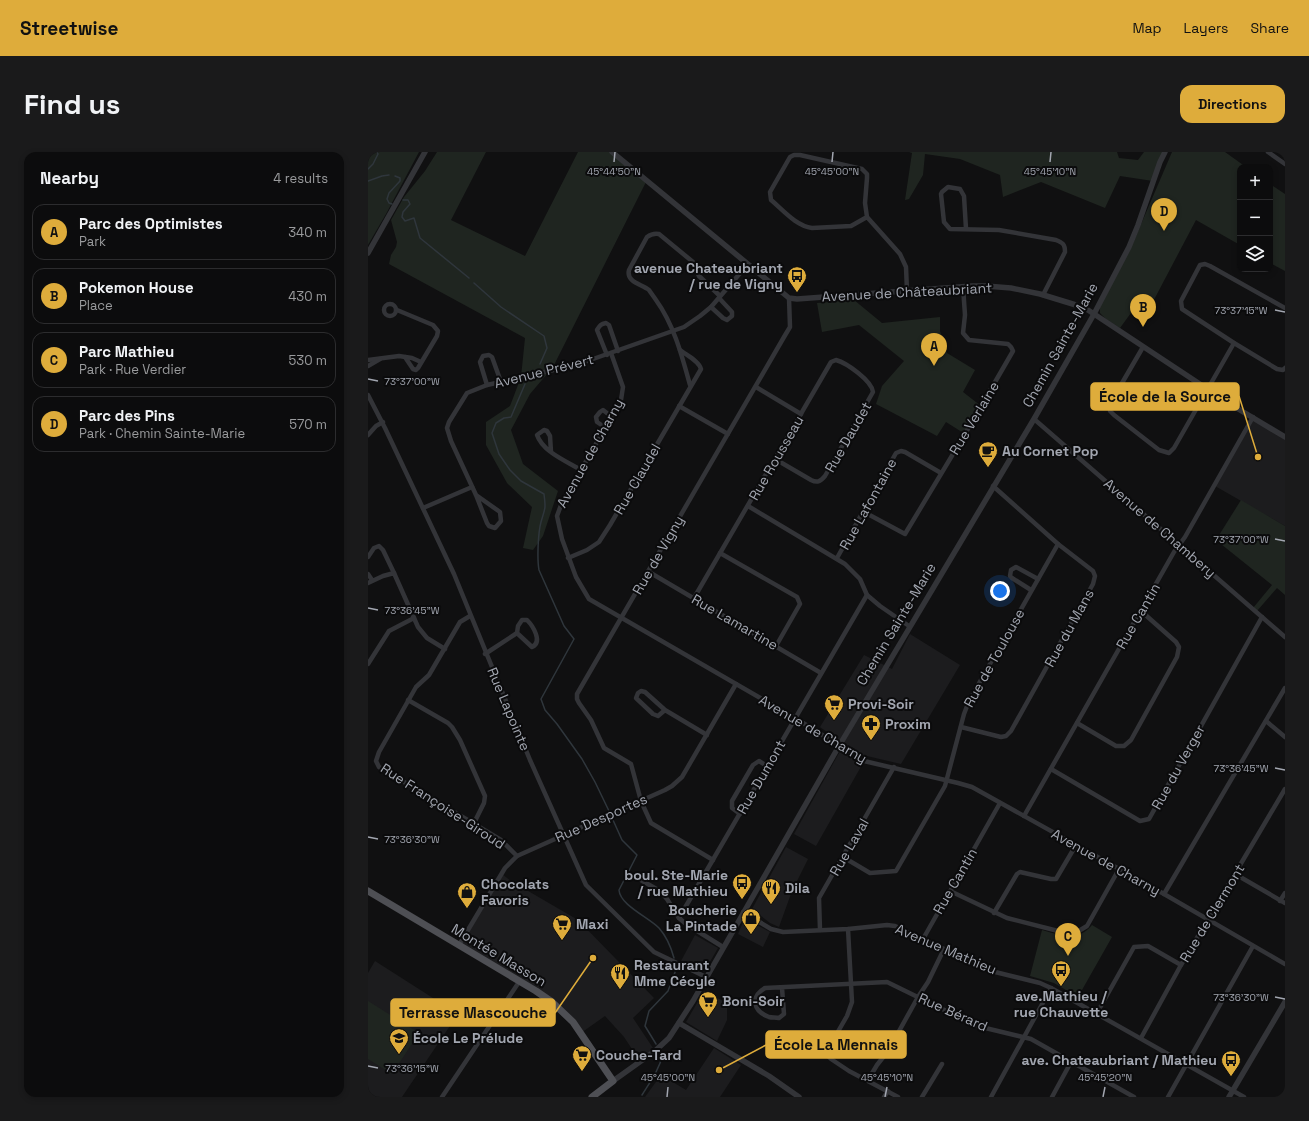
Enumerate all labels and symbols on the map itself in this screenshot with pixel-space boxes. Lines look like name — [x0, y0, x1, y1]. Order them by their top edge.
text: 45°44'50"N — [587, 165, 641, 178]
text: 45°45'00"N — [805, 165, 859, 178]
text: 45°45'10"N — [1024, 165, 1076, 178]
pin: D — [1151, 198, 1177, 231]
place label: avenue Chateaubriant / rue de Vigny — [634, 259, 783, 293]
bus stop icon: avenue Chateaubriant / rue de Vigny — [786, 265, 808, 293]
street label: Avenue de Châteaubriant — [821, 279, 993, 305]
street label: Chemin Sainte-Marie — [1018, 279, 1102, 411]
pin: B — [1130, 294, 1156, 327]
text: 73°37'15"W — [1215, 304, 1268, 317]
pin: A — [921, 333, 947, 366]
street label: Avenue Prévert — [492, 350, 596, 392]
text: 73°37'00"W — [384, 375, 440, 388]
street label: Rue Verlaine — [945, 378, 1003, 458]
callout: École de la Source — [1091, 383, 1239, 410]
text: École de la Source — [1099, 387, 1231, 406]
street label: Avenue de Charny — [553, 395, 627, 511]
street label: Rue Daudet — [821, 399, 875, 475]
street label: Rue Rousseau — [744, 412, 808, 504]
street label: Rue Claudel — [609, 440, 665, 518]
cafe icon: Au Cornet Pop — [977, 440, 999, 468]
place label: Au Cornet Pop — [1002, 442, 1098, 460]
street label: Rue Lafontaine — [835, 455, 901, 553]
street label: Avenue de Chambery — [1100, 474, 1220, 582]
street label: Rue de Vigny — [628, 512, 688, 598]
text: 73°37'00"W — [1213, 533, 1269, 546]
street label: Chemin Sainte-Marie — [852, 559, 940, 689]
street label: Rue Cantin — [1112, 580, 1164, 652]
your location — [990, 581, 1010, 601]
street label: Rue du Mans — [1040, 586, 1098, 670]
street label: Rue Lamartine — [688, 590, 782, 654]
text: 73°36'45"W — [385, 604, 440, 617]
street label: Rue de Toulouse — [959, 605, 1029, 711]
street label: Rue Lapointe — [483, 665, 535, 753]
street label: Avenue de Charny — [756, 691, 870, 767]
supermarket icon: Provi-Soir — [823, 693, 845, 721]
place label: Provi-Soir — [848, 695, 914, 713]
pharmacy icon: Proxim — [860, 713, 882, 741]
place label: Proxim — [885, 715, 931, 733]
street label: Rue du Verger — [1147, 721, 1209, 813]
street label: Rue Dumont — [733, 737, 789, 817]
street label: Rue Françoise-Giroud — [377, 759, 509, 853]
text: 73°36'45"W — [1214, 762, 1269, 775]
street label: Rue Desportes — [552, 790, 650, 846]
street label: Rue Laval — [825, 815, 873, 879]
street label: Avenue de Charny — [1048, 825, 1164, 899]
text: 73°36'30"W — [384, 833, 440, 846]
street label: Rue Cantin — [929, 845, 981, 917]
street label: Rue de Clermont — [1176, 860, 1248, 966]
place label: boul. Ste-Marie / rue Mathieu — [624, 866, 728, 900]
bus stop icon: boul. Ste-Marie / rue Mathieu — [731, 872, 753, 900]
place label: Chocolats Favoris — [481, 875, 549, 909]
restaurant icon: Dila — [760, 877, 782, 905]
place label: Dila — [785, 879, 810, 897]
shop icon: Chocolats Favoris — [456, 881, 478, 909]
place label: Boucherie La Pintade — [666, 901, 737, 935]
shop icon: Boucherie La Pintade — [740, 907, 762, 935]
supermarket icon: Maxi — [551, 913, 573, 941]
place label: Maxi — [576, 915, 608, 933]
street label: Montée Masson — [448, 920, 550, 990]
street label: Avenue Mathieu — [893, 920, 999, 978]
pin: C — [1055, 923, 1081, 956]
place label: Restaurant Mme Cécyle — [634, 956, 716, 990]
bus stop icon: ave.Mathieu / rue Chauvette — [1050, 959, 1072, 987]
restaurant icon: Restaurant Mme Cécyle — [609, 962, 631, 990]
place label: ave.Mathieu / rue Chauvette — [1014, 987, 1108, 1021]
street label: Rue Bérard — [916, 989, 990, 1035]
supermarket icon: Boni-Soir — [697, 990, 719, 1018]
text: 73°36'30"W — [1213, 991, 1269, 1004]
place label: Boni-Soir — [722, 992, 785, 1010]
callout: Terrasse Mascouche — [391, 999, 555, 1026]
text: Terrasse Mascouche — [399, 1003, 547, 1022]
school or university icon: École Le Prélude — [388, 1027, 410, 1055]
place label: École Le Prélude — [413, 1029, 523, 1047]
callout: École La Mennais — [766, 1031, 906, 1058]
text: École La Mennais — [774, 1035, 898, 1054]
supermarket icon: Couche-Tard — [571, 1044, 593, 1072]
place label: Couche-Tard — [596, 1046, 681, 1064]
bus stop icon: ave. Chateaubriant / Mathieu — [1220, 1049, 1242, 1077]
place label: ave. Chateaubriant / Mathieu — [1022, 1051, 1217, 1069]
text: 73°36'15"W — [385, 1062, 439, 1075]
text: 45°45'00"N — [641, 1071, 695, 1084]
text: 45°45'10"N — [861, 1071, 913, 1084]
text: 45°45'20"N — [1078, 1071, 1132, 1084]

